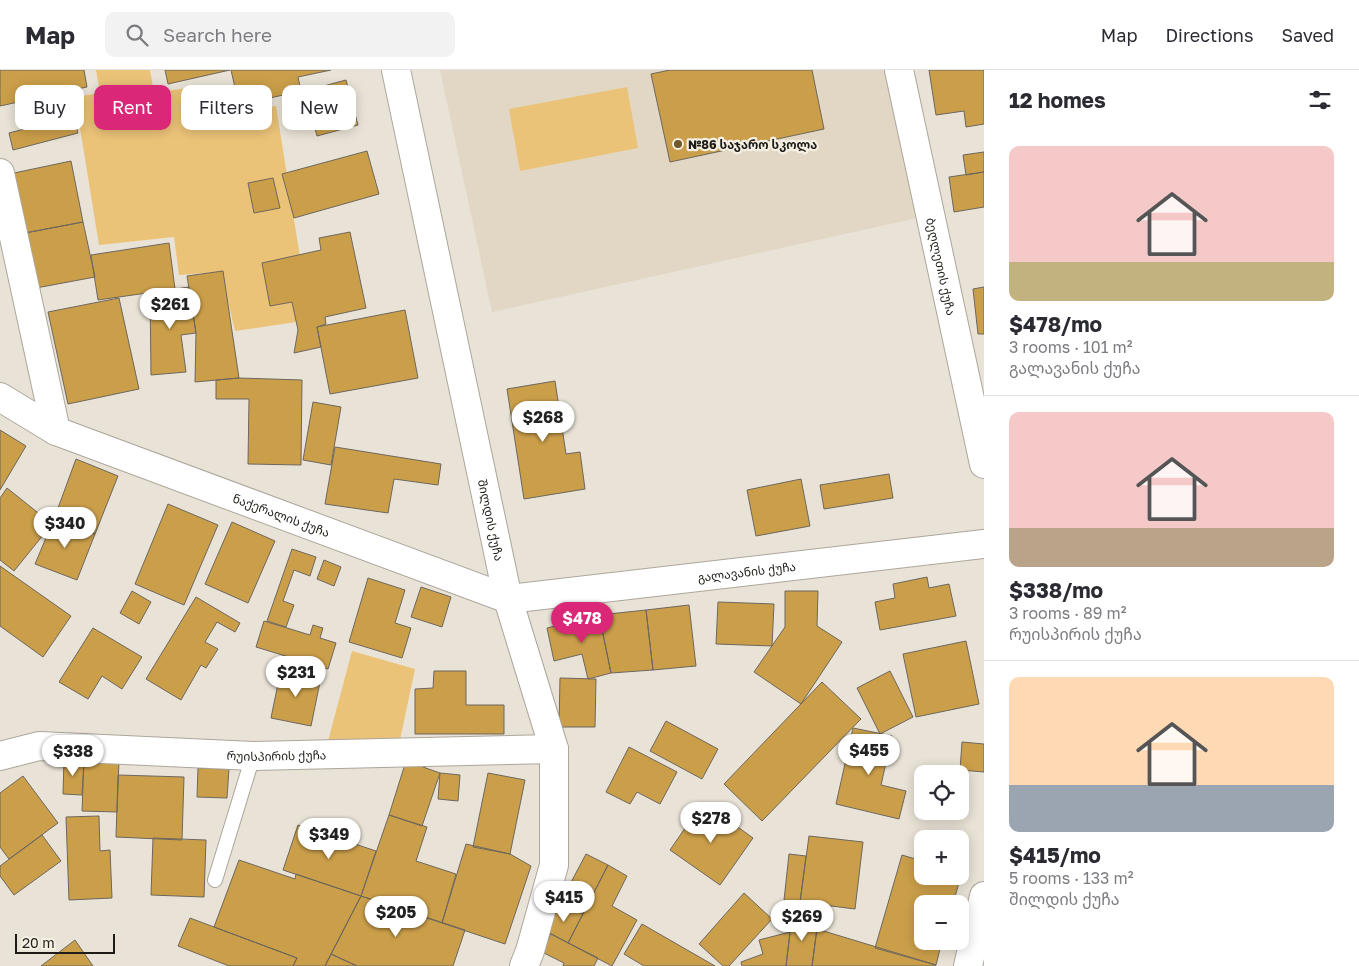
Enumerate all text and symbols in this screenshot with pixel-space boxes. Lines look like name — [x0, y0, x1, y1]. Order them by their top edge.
search box — [105, 12, 455, 57]
text: Map — [25, 20, 75, 49]
icon: search — [123, 21, 151, 49]
text: Search here — [163, 23, 272, 46]
text: Map — [1101, 24, 1137, 46]
text: Directions — [1165, 24, 1253, 46]
text: Saved — [1281, 24, 1334, 46]
chip: Buy — [15, 85, 84, 130]
chip: Rent — [94, 85, 171, 130]
chip: Filters — [181, 85, 272, 130]
chip: New — [282, 85, 356, 130]
icon: filters — [1306, 86, 1334, 114]
text: 12 homes — [1009, 87, 1106, 113]
place label: №86 საჯარო სკოლა — [688, 137, 817, 153]
marker: №86 საჯარო სკოლა — [672, 138, 684, 150]
icon: home — [1127, 179, 1217, 269]
street label: ბეღლეთის ქუჩა — [924, 216, 959, 317]
pin: $261 — [140, 288, 200, 330]
text: $261 — [151, 294, 189, 314]
text: $478/mo — [1009, 311, 1102, 337]
text: 3 rooms · 101 m² — [1009, 337, 1132, 357]
text: გალავანის ქუჩა — [1009, 358, 1141, 378]
pin: $268 — [513, 400, 573, 443]
text: $268 — [523, 407, 563, 427]
icon: home — [1127, 444, 1217, 534]
street label: შილდის ქუჩა — [475, 478, 507, 562]
street label: ნაქერალის ქუჩა — [231, 490, 332, 540]
pin: $340 — [35, 506, 95, 549]
text: $340 — [45, 513, 85, 533]
street label: გალავანის ქუჩა — [697, 558, 797, 585]
text: $338/mo — [1009, 577, 1103, 603]
pin: $478 — [552, 602, 612, 644]
text: 3 rooms · 89 m² — [1009, 603, 1126, 623]
text: $478 — [562, 608, 602, 628]
text: რუისპირის ქუჩა — [1009, 624, 1142, 644]
pin: $231 — [266, 656, 326, 698]
text: $231 — [277, 662, 315, 682]
icon: home — [1127, 709, 1217, 799]
pin: $338 — [43, 734, 103, 777]
pin: $455 — [839, 734, 899, 776]
text: $455 — [849, 740, 889, 760]
text: $338 — [53, 741, 93, 761]
street label: რუისპირის ქუჩა — [226, 747, 326, 764]
map controls — [914, 765, 969, 950]
button: locate — [914, 765, 969, 820]
pin: $278 — [681, 802, 741, 844]
text: $278 — [691, 808, 731, 828]
pin: $349 — [299, 818, 359, 860]
text: $349 — [309, 824, 349, 844]
button: + — [914, 830, 969, 885]
text: $415/mo — [1009, 842, 1101, 868]
text: 5 rooms · 133 m² — [1009, 868, 1133, 888]
pin: $415 — [534, 880, 594, 923]
text: $415 — [545, 887, 583, 907]
text: შილდის ქუჩა — [1009, 889, 1120, 909]
button: − — [914, 895, 969, 950]
pin: $205 — [366, 896, 426, 938]
pin: $269 — [772, 900, 832, 942]
text: $205 — [376, 902, 416, 922]
text: $269 — [782, 906, 822, 926]
scale bar — [15, 931, 115, 954]
text: 20 m — [22, 934, 55, 951]

